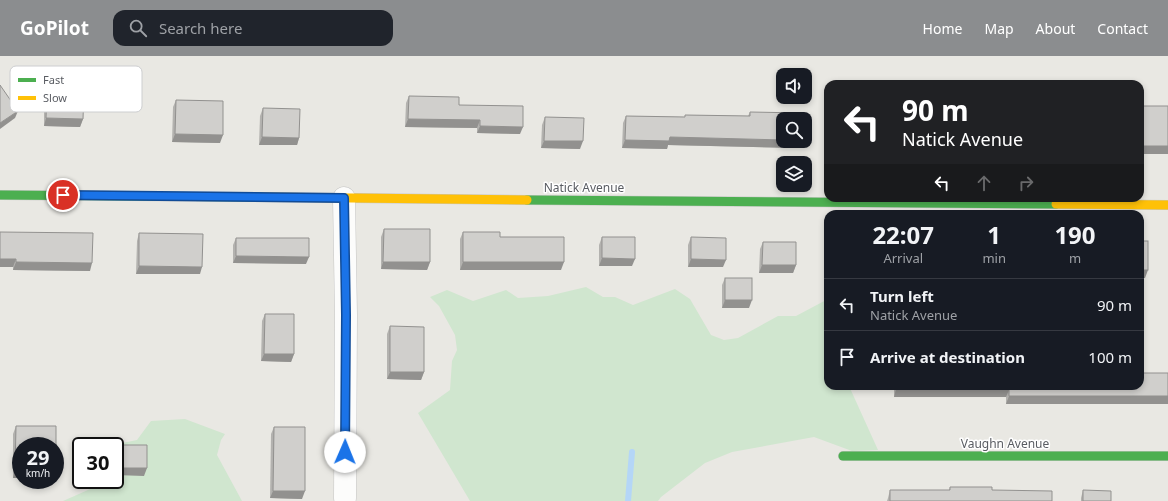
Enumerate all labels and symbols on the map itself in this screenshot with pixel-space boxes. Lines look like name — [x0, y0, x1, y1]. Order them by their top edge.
legend — [10, 66, 142, 112]
text: Fast — [43, 72, 64, 87]
text: Slow — [43, 90, 67, 105]
pin — [46, 178, 80, 212]
street label: Natick Avenue — [544, 179, 625, 196]
position arrow — [324, 431, 366, 473]
street label: Vaughn Avenue — [961, 435, 1050, 452]
speed limit sign: 30 — [72, 437, 124, 489]

